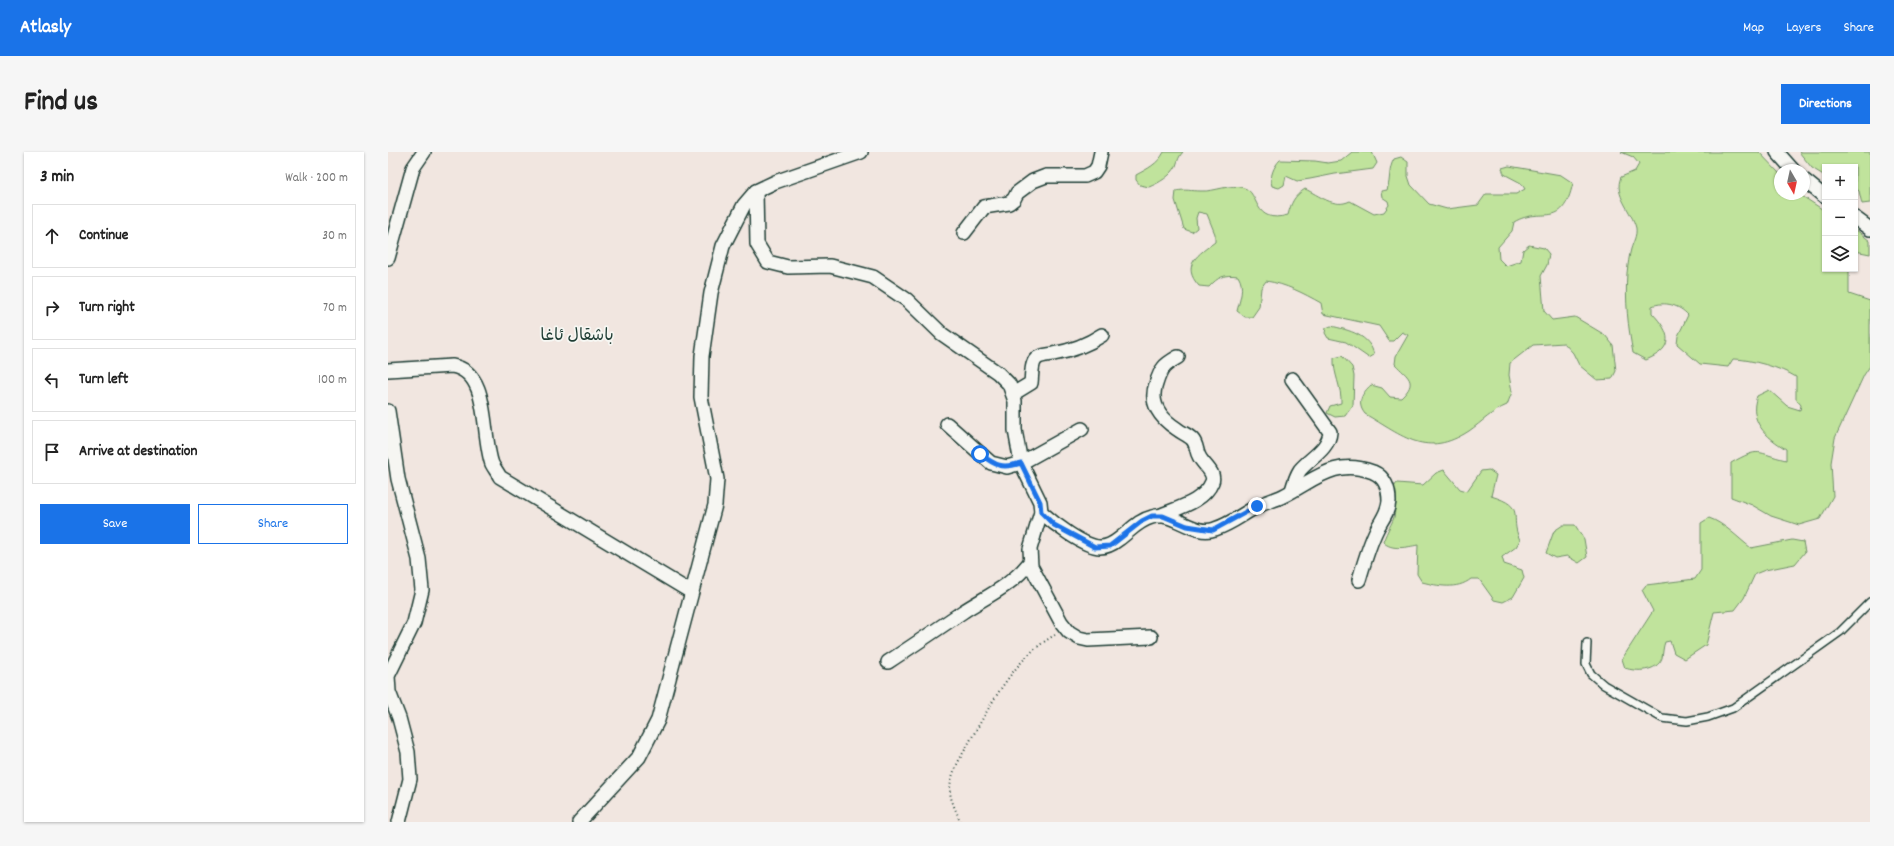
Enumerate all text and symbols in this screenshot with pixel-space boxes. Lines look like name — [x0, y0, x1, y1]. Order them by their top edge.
text: Atlasly — [20, 15, 71, 42]
text: Map — [1743, 18, 1764, 38]
text: Layers — [1786, 18, 1821, 38]
text: Share — [1843, 18, 1874, 38]
text: Find us — [24, 84, 98, 124]
button: Directions — [1781, 84, 1870, 124]
north arrow — [1774, 164, 1810, 200]
map controls — [1822, 164, 1858, 272]
button: + — [1822, 164, 1858, 200]
text: 3 min — [40, 166, 74, 190]
text: Walk · 200 m — [285, 169, 348, 188]
button: − — [1822, 200, 1858, 236]
icon: ahead — [41, 225, 63, 247]
text: Continue — [79, 225, 128, 247]
text: 30 m — [322, 227, 347, 246]
button: layers — [1822, 236, 1858, 272]
icon: right — [41, 297, 63, 319]
text: Turn right — [79, 297, 135, 319]
text: 70 m — [323, 299, 347, 318]
district label: باشقال ئاغا — [540, 325, 614, 349]
icon: left — [41, 369, 63, 391]
text: Turn left — [79, 369, 128, 391]
text: 100 m — [318, 371, 347, 390]
icon: arrive — [41, 441, 63, 463]
text: Arrive at destination — [79, 441, 197, 463]
route start — [971, 445, 989, 463]
route end — [1248, 497, 1266, 515]
button: Save — [40, 504, 190, 544]
button: Share — [198, 504, 348, 544]

